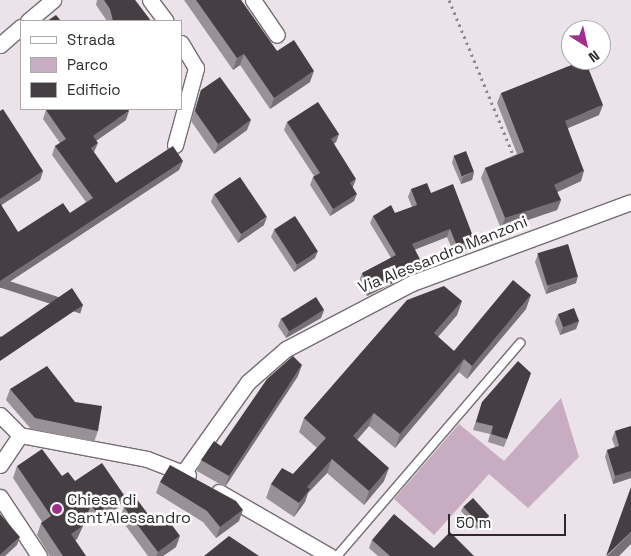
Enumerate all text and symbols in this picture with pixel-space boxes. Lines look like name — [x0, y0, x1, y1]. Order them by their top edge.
legend — [20, 20, 182, 110]
north arrow — [561, 20, 611, 70]
text: Strada — [67, 30, 115, 49]
text: N — [585, 46, 603, 67]
text: Parco — [67, 55, 108, 74]
text: Edificio — [67, 80, 121, 99]
street label: Via Alessandro Manzoni — [356, 212, 530, 298]
place label: Chiesa di Sant'Alessandro — [67, 490, 191, 528]
marker: Chiesa di Sant'Alessandro — [51, 503, 63, 515]
scale bar — [451, 504, 568, 536]
text: 50 m — [456, 513, 491, 532]

